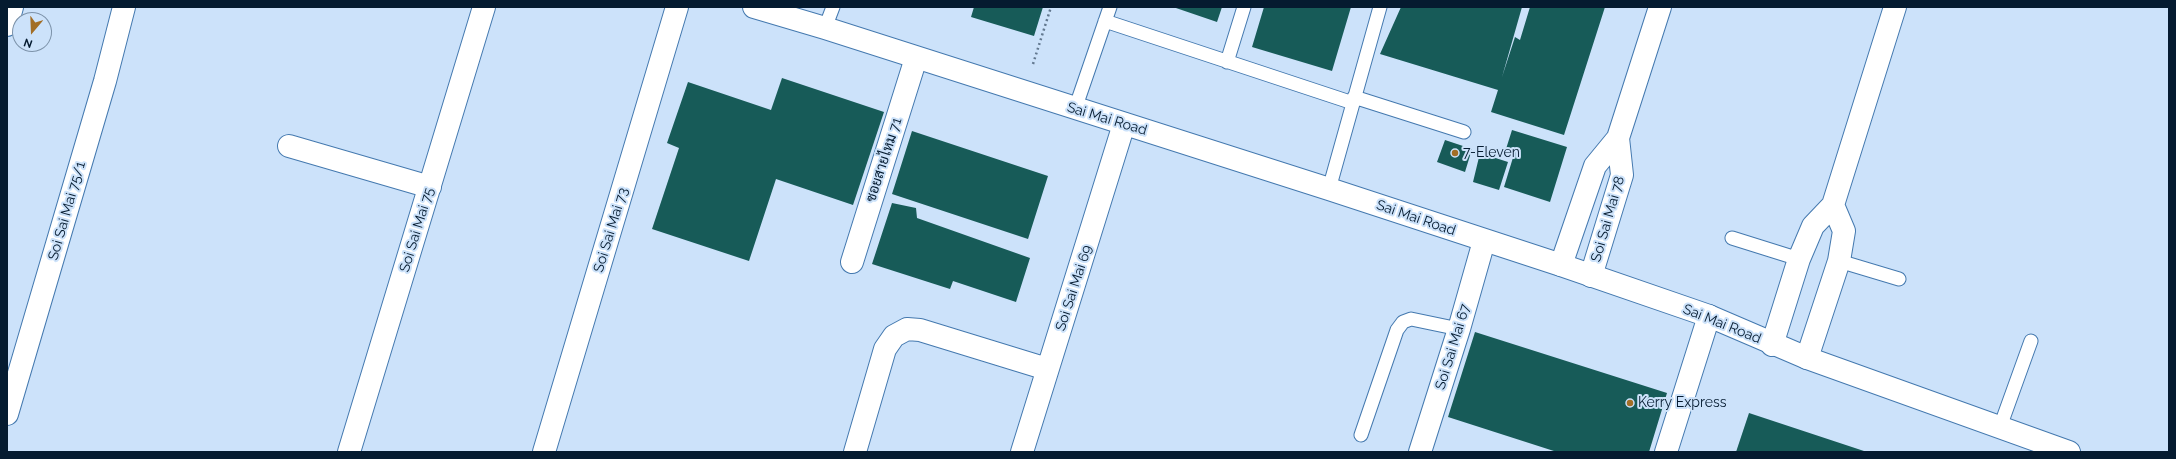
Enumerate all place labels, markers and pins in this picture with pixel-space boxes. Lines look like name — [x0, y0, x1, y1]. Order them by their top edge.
place label: 7-Eleven — [1463, 145, 1520, 161]
marker: 7-Eleven — [1450, 148, 1460, 158]
place label: Kerry Express — [1638, 395, 1726, 411]
marker: Kerry Express — [1625, 398, 1635, 408]

